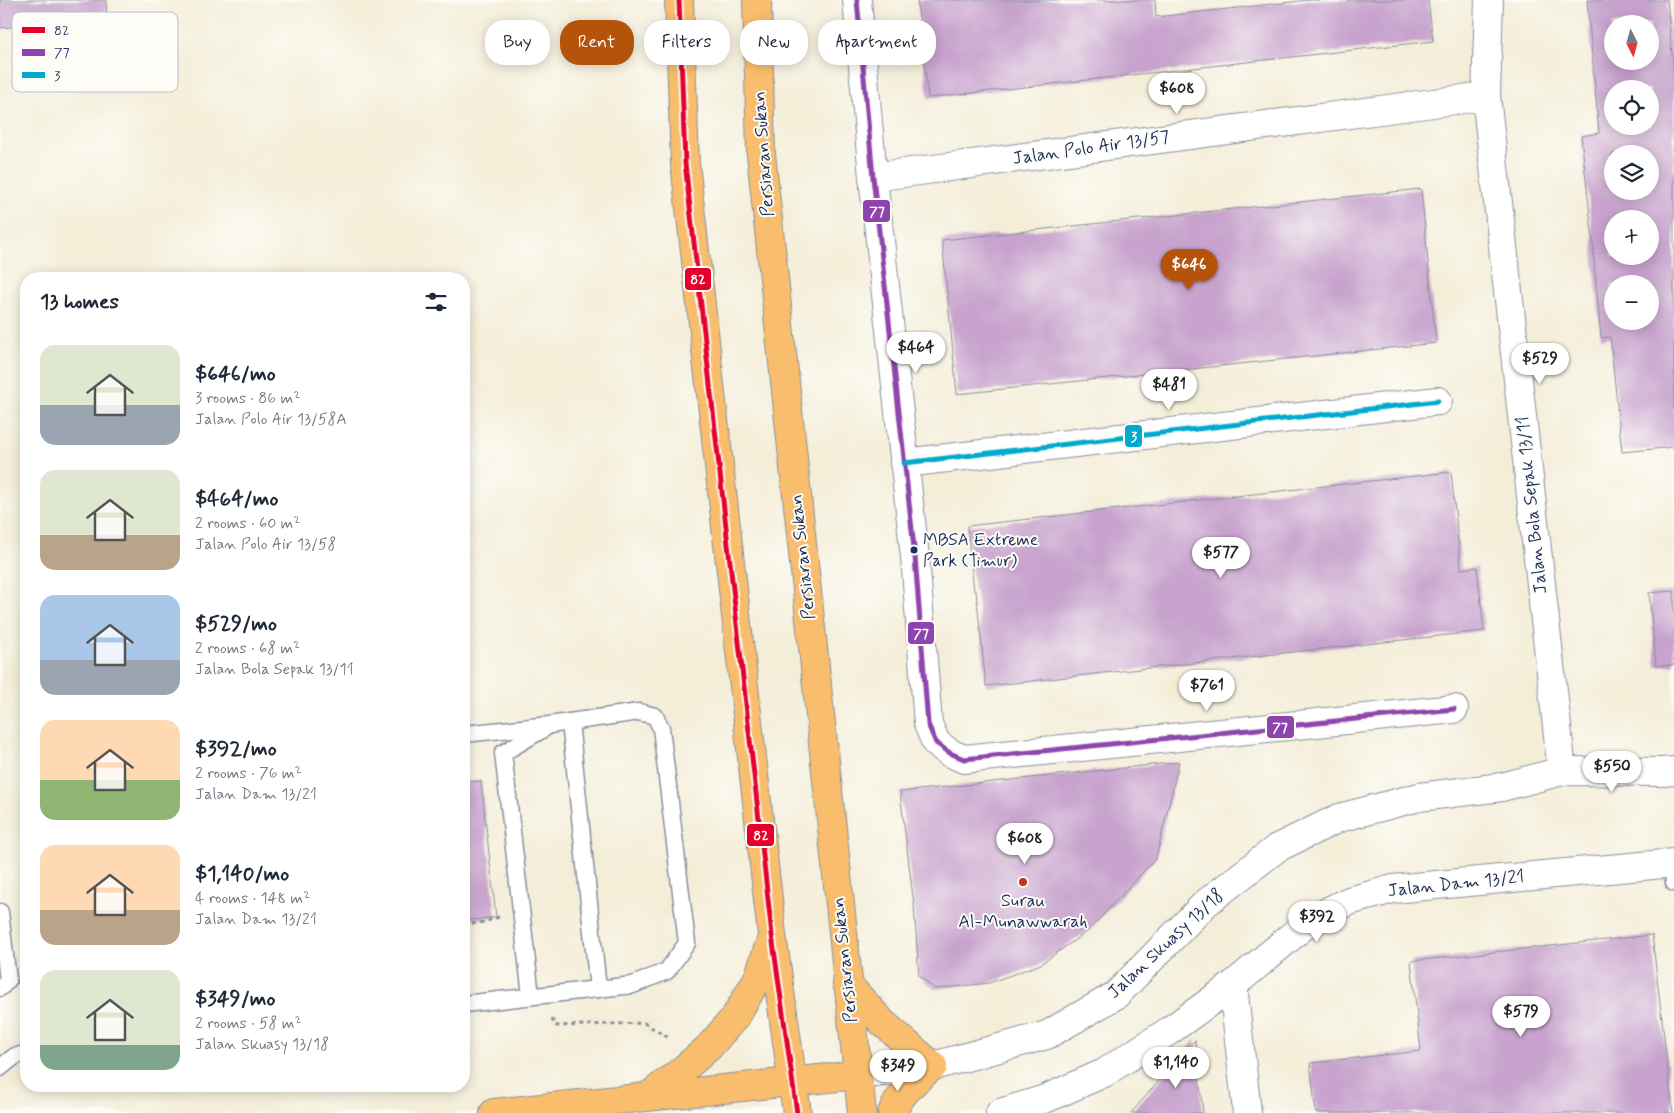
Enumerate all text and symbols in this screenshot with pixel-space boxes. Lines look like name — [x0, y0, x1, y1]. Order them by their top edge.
legend — [12, 12, 178, 92]
north arrow — [1604, 15, 1659, 70]
map controls — [1604, 15, 1659, 330]
chip: Buy — [485, 20, 550, 65]
chip: Rent — [560, 20, 634, 65]
chip: Filters — [644, 20, 730, 65]
chip: New — [740, 20, 808, 65]
chip: Apartment — [818, 20, 936, 65]
text: 82 — [54, 22, 69, 40]
text: 77 — [54, 44, 70, 62]
text: 3 — [54, 67, 60, 85]
pin: $608 — [1147, 72, 1207, 115]
text: $608 — [1159, 78, 1195, 99]
button: locate — [1604, 80, 1659, 135]
street label: Persiaran Sukan — [748, 90, 780, 218]
street label: Jalan Polo Air 13/57 — [1011, 125, 1171, 171]
button: layers — [1604, 145, 1659, 200]
line badge: 77 — [862, 199, 891, 223]
text: 77 — [869, 203, 885, 221]
button: + — [1604, 210, 1659, 265]
pin: $646 — [1159, 248, 1219, 291]
text: $646 — [1172, 254, 1206, 275]
line badge: 82 — [684, 267, 712, 291]
text: 82 — [690, 271, 706, 289]
button: − — [1604, 275, 1659, 330]
text: 13 homes — [40, 288, 119, 316]
icon: filters — [422, 288, 450, 316]
pin: $464 — [886, 332, 946, 374]
text: $464 — [897, 337, 935, 358]
pin: $529 — [1510, 342, 1570, 385]
text: $529 — [1522, 348, 1558, 369]
text: $646/mo — [195, 360, 276, 388]
icon: home — [80, 365, 140, 425]
pin: $481 — [1139, 368, 1199, 411]
text: $481 — [1152, 374, 1186, 395]
text: 3 rooms · 86 m² — [195, 388, 300, 409]
text: Jalan Polo Air 13/58A — [195, 409, 347, 430]
street label: Jalan Bola Sepak 13/11 — [1511, 415, 1553, 595]
line badge: 3 — [1124, 424, 1143, 448]
text: 3 — [1131, 428, 1138, 446]
text: $464/mo — [195, 485, 278, 513]
icon: home — [80, 490, 140, 550]
street label: Persiaran Sukan — [784, 493, 822, 621]
text: 2 rooms · 60 m² — [195, 513, 300, 534]
place label: MBSA Extreme Park (Timur) — [923, 529, 1038, 572]
text: Jalan Polo Air 13/58 — [195, 534, 336, 555]
pin: $577 — [1191, 536, 1251, 579]
text: $577 — [1203, 542, 1239, 563]
marker: MBSA Extreme Park (Timur) — [909, 545, 919, 555]
text: $529/mo — [195, 610, 277, 638]
icon: home — [80, 615, 140, 675]
line badge: 77 — [907, 621, 935, 645]
text: 77 — [913, 625, 929, 643]
text: 2 rooms · 68 m² — [195, 638, 300, 659]
text: Jalan Bola Sepak 13/11 — [195, 659, 354, 680]
pin: $761 — [1177, 670, 1237, 712]
text: $761 — [1190, 675, 1224, 696]
line badge: 77 — [1266, 715, 1295, 739]
text: 77 — [1272, 719, 1288, 737]
text: $392/mo — [195, 735, 277, 763]
icon: home — [80, 740, 140, 800]
pin: $550 — [1582, 750, 1642, 793]
text: $550 — [1593, 756, 1631, 777]
text: 2 rooms · 76 m² — [195, 763, 302, 784]
text: Jalan Dam 13/21 — [195, 784, 317, 805]
pin: $608 — [995, 822, 1055, 865]
line badge: 82 — [746, 823, 775, 847]
text: 82 — [753, 827, 769, 845]
text: $608 — [1007, 828, 1043, 849]
text: $1,140/mo — [195, 860, 289, 888]
icon: home — [80, 865, 140, 925]
street label: Jalan Dam 13/21 — [1387, 865, 1525, 903]
marker: Surau Al-Munawwarah — [1017, 876, 1029, 888]
street label: Jalan Skuasy 13/18 — [1103, 884, 1229, 1004]
text: 4 rooms · 148 m² — [195, 888, 310, 909]
place label: Surau Al-Munawwarah — [958, 889, 1088, 934]
street label: Persiaran Sukan — [826, 896, 864, 1024]
pin: $392 — [1287, 900, 1347, 943]
text: $392 — [1299, 906, 1335, 927]
text: Jalan Dam 13/21 — [195, 909, 317, 930]
text: $349/mo — [195, 985, 276, 1013]
icon: home — [80, 990, 140, 1050]
pin: $579 — [1491, 996, 1551, 1038]
text: $579 — [1503, 1001, 1539, 1022]
text: 2 rooms · 58 m² — [195, 1013, 301, 1034]
text: Jalan Skuasy 13/18 — [195, 1034, 329, 1055]
pin: $1,140 — [1135, 1046, 1217, 1089]
pin: $349 — [868, 1050, 928, 1092]
text: $1,140 — [1153, 1052, 1199, 1073]
text: $349 — [881, 1055, 915, 1076]

